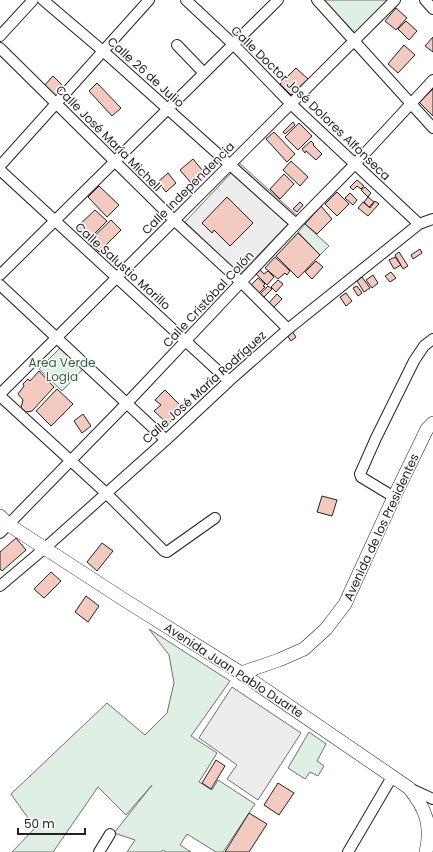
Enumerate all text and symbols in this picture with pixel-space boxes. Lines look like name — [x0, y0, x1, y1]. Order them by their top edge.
street label: Calle Doctor José Dolores Alfonseca — [228, 22, 394, 184]
street label: Calle 26 de Julio — [104, 33, 188, 111]
street label: Calle José María Michell — [52, 81, 166, 195]
street label: Calle Independencia — [138, 138, 238, 238]
street label: Calle Salustio Morillo — [72, 218, 175, 314]
street label: Calle Cristóbal Colón — [159, 247, 257, 351]
street label: Calle José María Rodríguez — [138, 327, 270, 447]
park label: Area Verde Logia — [29, 354, 95, 385]
street label: Avenida de los Presidentes — [339, 451, 423, 603]
street label: Avenida Juan Pablo Duarte — [161, 619, 307, 721]
scale bar — [18, 810, 85, 836]
text: 50 m — [24, 815, 55, 832]

